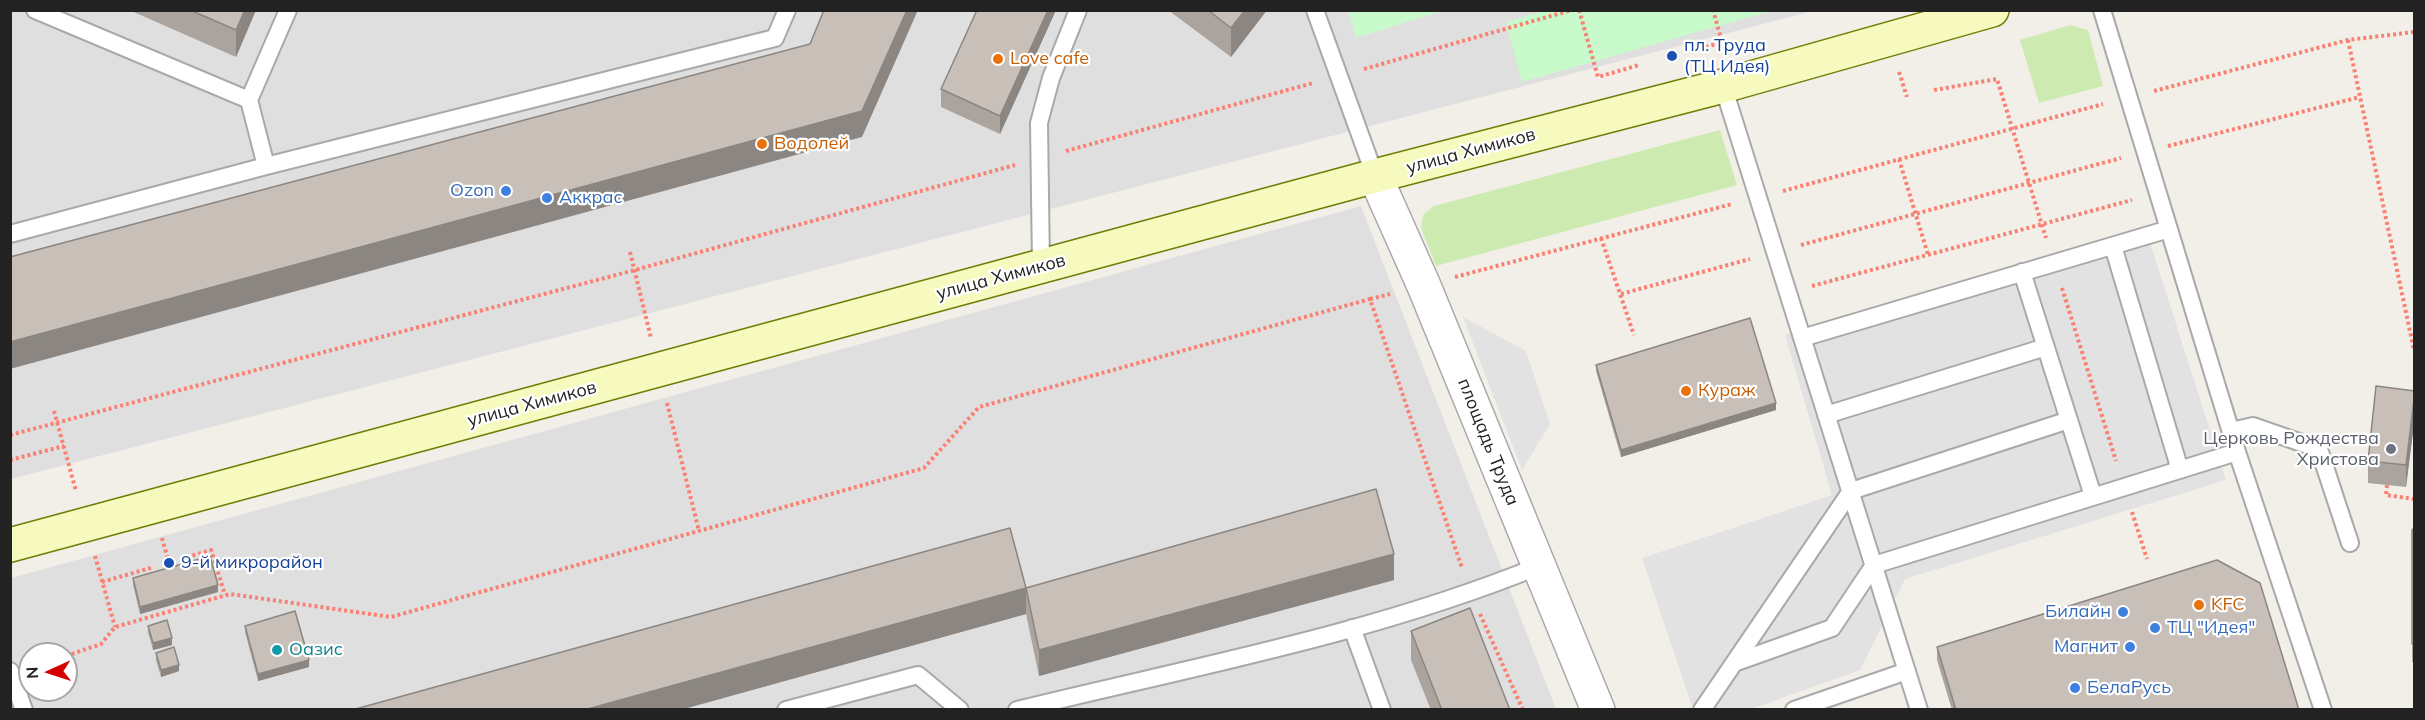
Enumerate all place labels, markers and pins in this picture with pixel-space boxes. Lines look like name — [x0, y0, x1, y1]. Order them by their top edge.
place label: пл. Труда (ТЦ Идея) — [1684, 35, 1770, 78]
place label: Love cafe — [1010, 48, 1089, 70]
marker: пл. Труда (ТЦ Идея) — [1665, 49, 1679, 63]
marker: Love cafe — [991, 52, 1005, 66]
place label: Водолей — [774, 133, 849, 155]
marker: Водолей — [755, 137, 769, 151]
place label: Ozon — [450, 180, 494, 202]
marker: Ozon — [499, 184, 513, 198]
place label: Аккрас — [559, 187, 623, 209]
marker: Аккрас — [540, 191, 554, 205]
place label: Кураж — [1698, 380, 1756, 402]
marker: Кураж — [1679, 384, 1693, 398]
place label: Церковь Рождества Христова — [2203, 428, 2379, 470]
marker: Церковь Рождества Христова — [2384, 442, 2398, 456]
place label: 9-й микрорайон — [181, 552, 323, 574]
marker: 9-й микрорайон — [162, 556, 176, 570]
place label: KFC — [2211, 594, 2245, 616]
marker: KFC — [2192, 598, 2206, 612]
place label: Билайн — [2045, 601, 2111, 623]
marker: Билайн — [2116, 605, 2130, 619]
place label: ТЦ "Идея" — [2167, 617, 2255, 639]
marker: ТЦ "Идея" — [2148, 621, 2162, 635]
place label: Магнит — [2054, 636, 2118, 658]
place label: Оазис — [289, 639, 343, 661]
marker: Магнит — [2123, 640, 2137, 654]
marker: Оазис — [270, 643, 284, 657]
place label: БелаРусь — [2087, 677, 2171, 699]
marker: БелаРусь — [2068, 681, 2082, 695]

